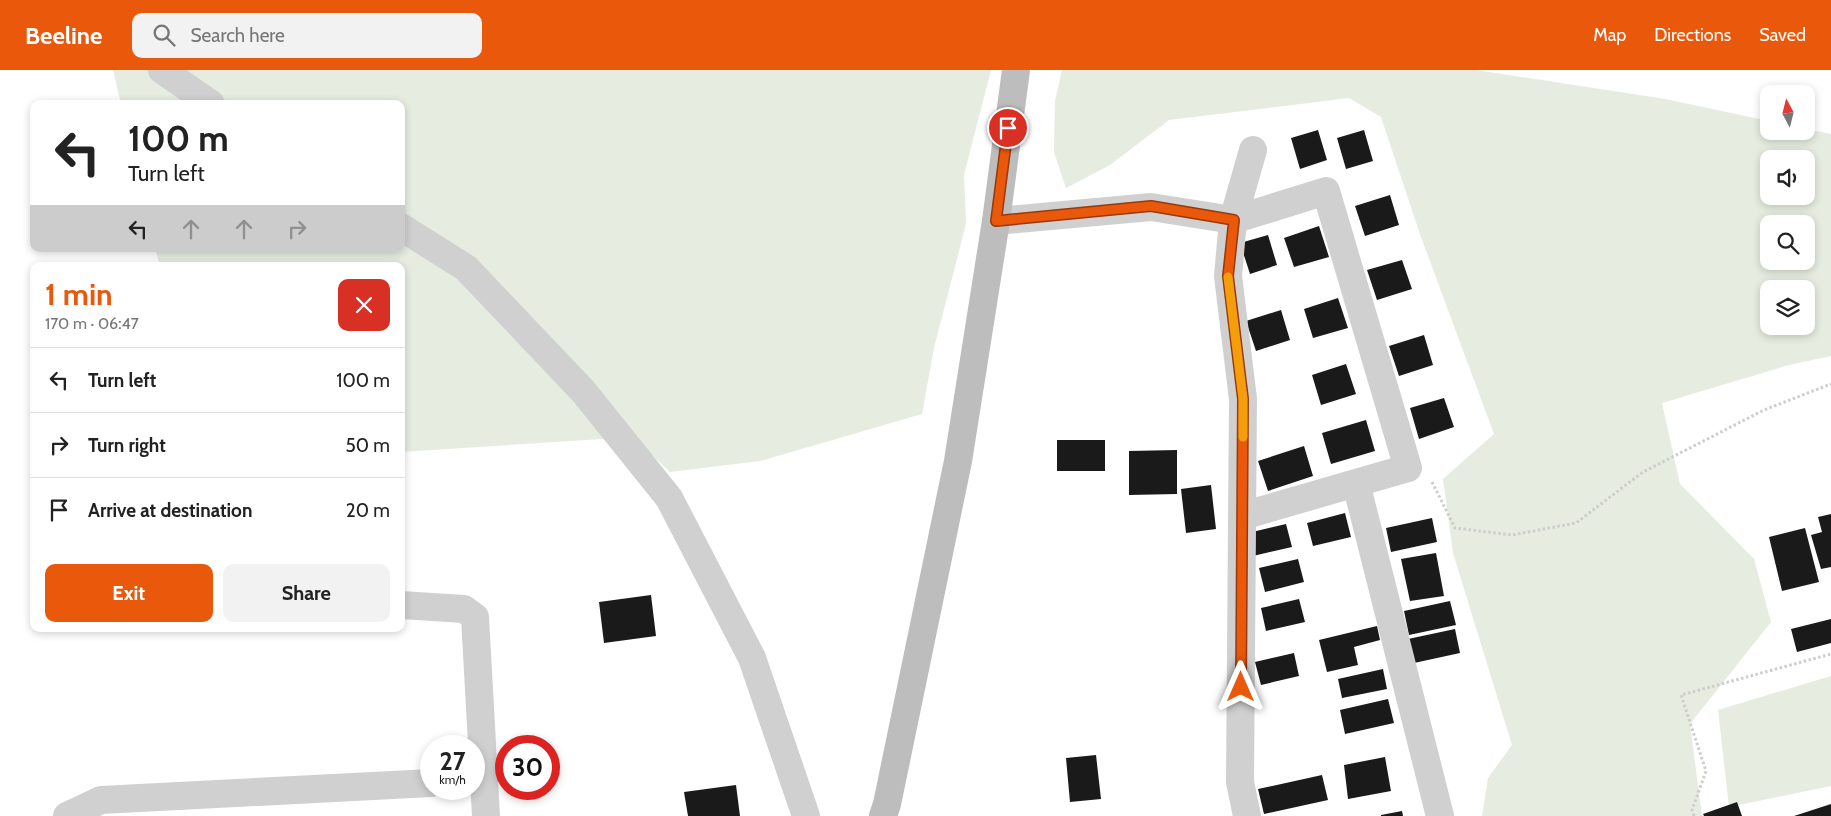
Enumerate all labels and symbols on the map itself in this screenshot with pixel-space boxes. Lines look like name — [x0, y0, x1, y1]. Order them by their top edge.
north arrow — [1760, 85, 1815, 140]
pin — [987, 107, 1029, 149]
position arrow — [1214, 660, 1266, 712]
speed limit sign: 30 — [495, 735, 560, 800]

